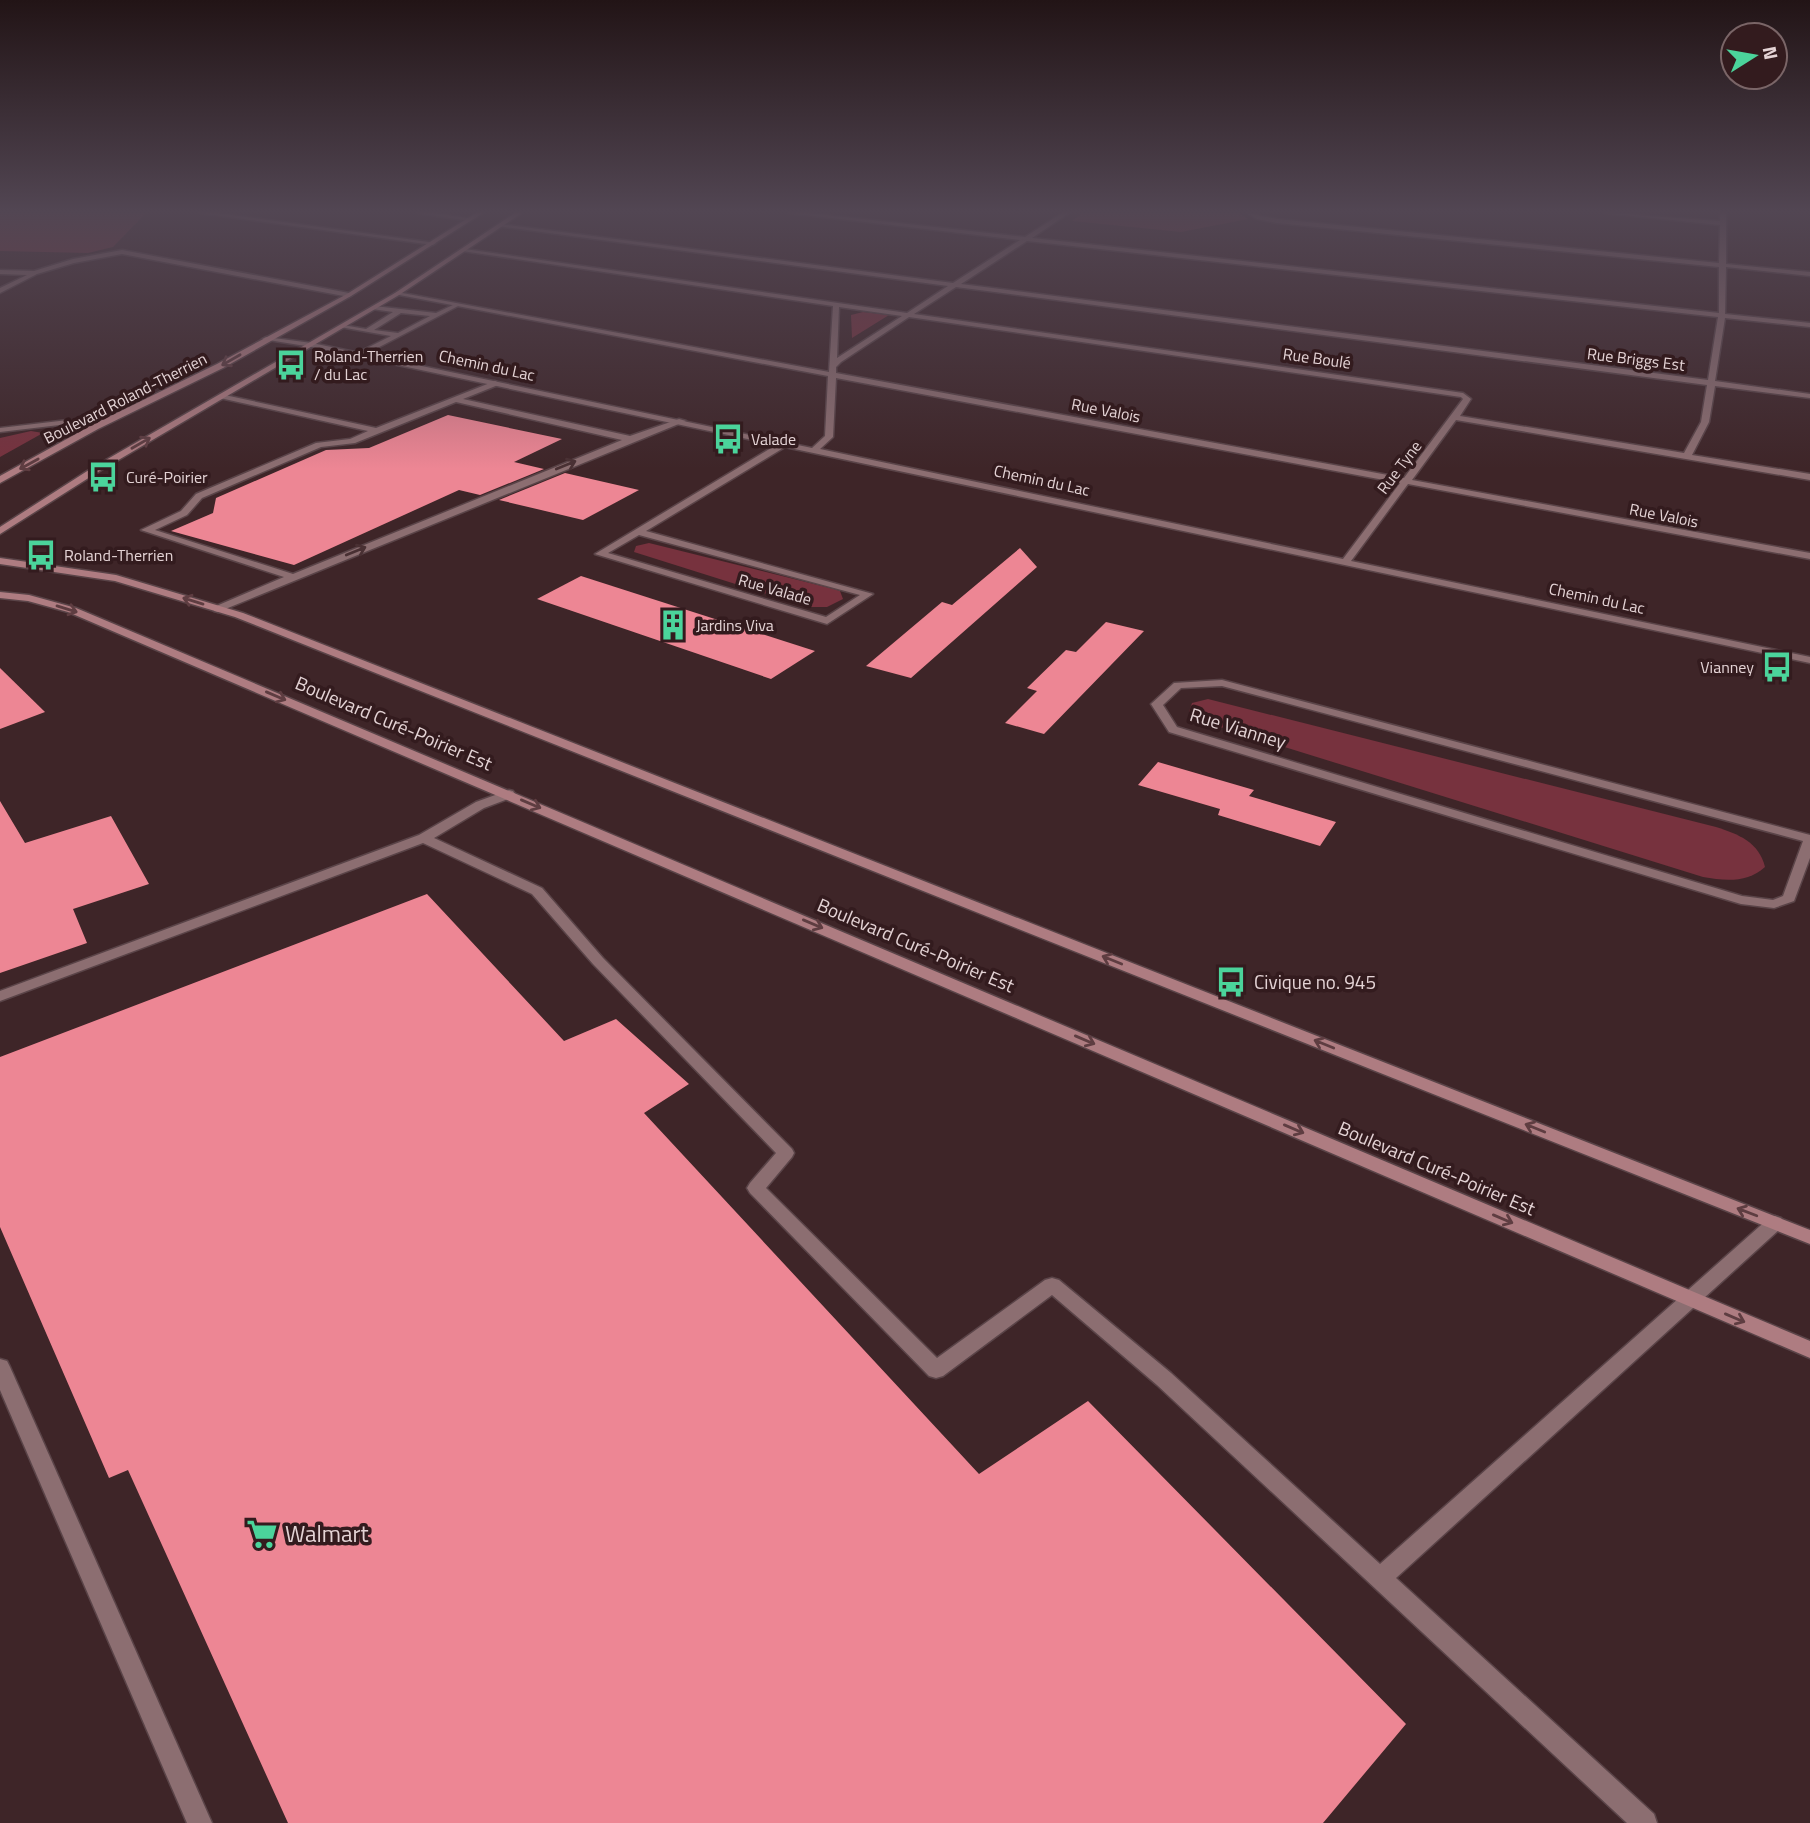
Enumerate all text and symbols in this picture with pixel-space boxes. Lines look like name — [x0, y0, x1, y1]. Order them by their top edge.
north arrow — [1719, 21, 1789, 91]
text: N — [1756, 43, 1787, 62]
street label: Rue Boulé — [1281, 341, 1353, 375]
street label: Rue Briggs Est — [1586, 341, 1687, 377]
street label: Chemin du Lac — [437, 343, 537, 387]
place label: Roland-Therrien / du Lac — [314, 344, 423, 386]
street label: Boulevard Roland-Therrien — [39, 346, 211, 450]
bus stop icon: Roland-Therrien / du Lac — [274, 348, 308, 382]
one-way arrow — [222, 353, 242, 367]
street label: Rue Valois — [1069, 392, 1143, 428]
bus stop icon: Valade — [711, 422, 745, 456]
place label: Valade — [751, 427, 796, 451]
street label: Rue Tyne — [1371, 435, 1427, 499]
one-way arrow — [130, 436, 151, 449]
one-way arrow — [19, 457, 40, 471]
one-way arrow — [555, 458, 577, 471]
street label: Chemin du Lac — [992, 458, 1092, 502]
bus stop icon: Curé-Poirier — [86, 460, 120, 494]
place label: Curé-Poirier — [126, 465, 208, 489]
street label: Rue Valois — [1627, 497, 1701, 533]
bus stop icon: Roland-Therrien — [24, 538, 58, 572]
place label: Roland-Therrien — [64, 543, 173, 567]
one-way arrow — [344, 544, 366, 557]
street label: Rue Valade — [736, 567, 814, 611]
street label: Chemin du Lac — [1547, 576, 1647, 620]
one-way arrow — [183, 594, 205, 607]
one-way arrow — [55, 603, 77, 616]
building icon: Jardins Viva — [656, 608, 690, 642]
place label: Jardins Viva — [696, 613, 774, 637]
bus stop icon: Vianney — [1760, 650, 1794, 684]
place label: Vianney — [1700, 655, 1754, 679]
street label: Boulevard Curé-Poirier Est — [291, 668, 498, 777]
one-way arrow — [265, 691, 287, 704]
street label: Rue Vianney — [1186, 699, 1290, 756]
one-way arrow — [520, 798, 541, 811]
street label: Boulevard Curé-Poirier Est — [813, 890, 1020, 999]
one-way arrow — [802, 918, 824, 931]
one-way arrow — [1102, 952, 1124, 965]
bus stop icon: Civique no. 945 — [1214, 965, 1248, 999]
place label: Civique no. 945 — [1254, 967, 1376, 996]
one-way arrow — [1074, 1034, 1095, 1047]
one-way arrow — [1313, 1037, 1335, 1050]
street label: Boulevard Curé-Poirier Est — [1334, 1113, 1541, 1222]
one-way arrow — [1525, 1120, 1546, 1133]
one-way arrow — [1283, 1124, 1304, 1137]
one-way arrow — [1736, 1204, 1758, 1217]
one-way arrow — [1492, 1213, 1514, 1226]
one-way arrow — [1724, 1312, 1745, 1325]
place label: Walmart — [285, 1516, 369, 1551]
supermarket icon: Walmart — [245, 1517, 279, 1551]

